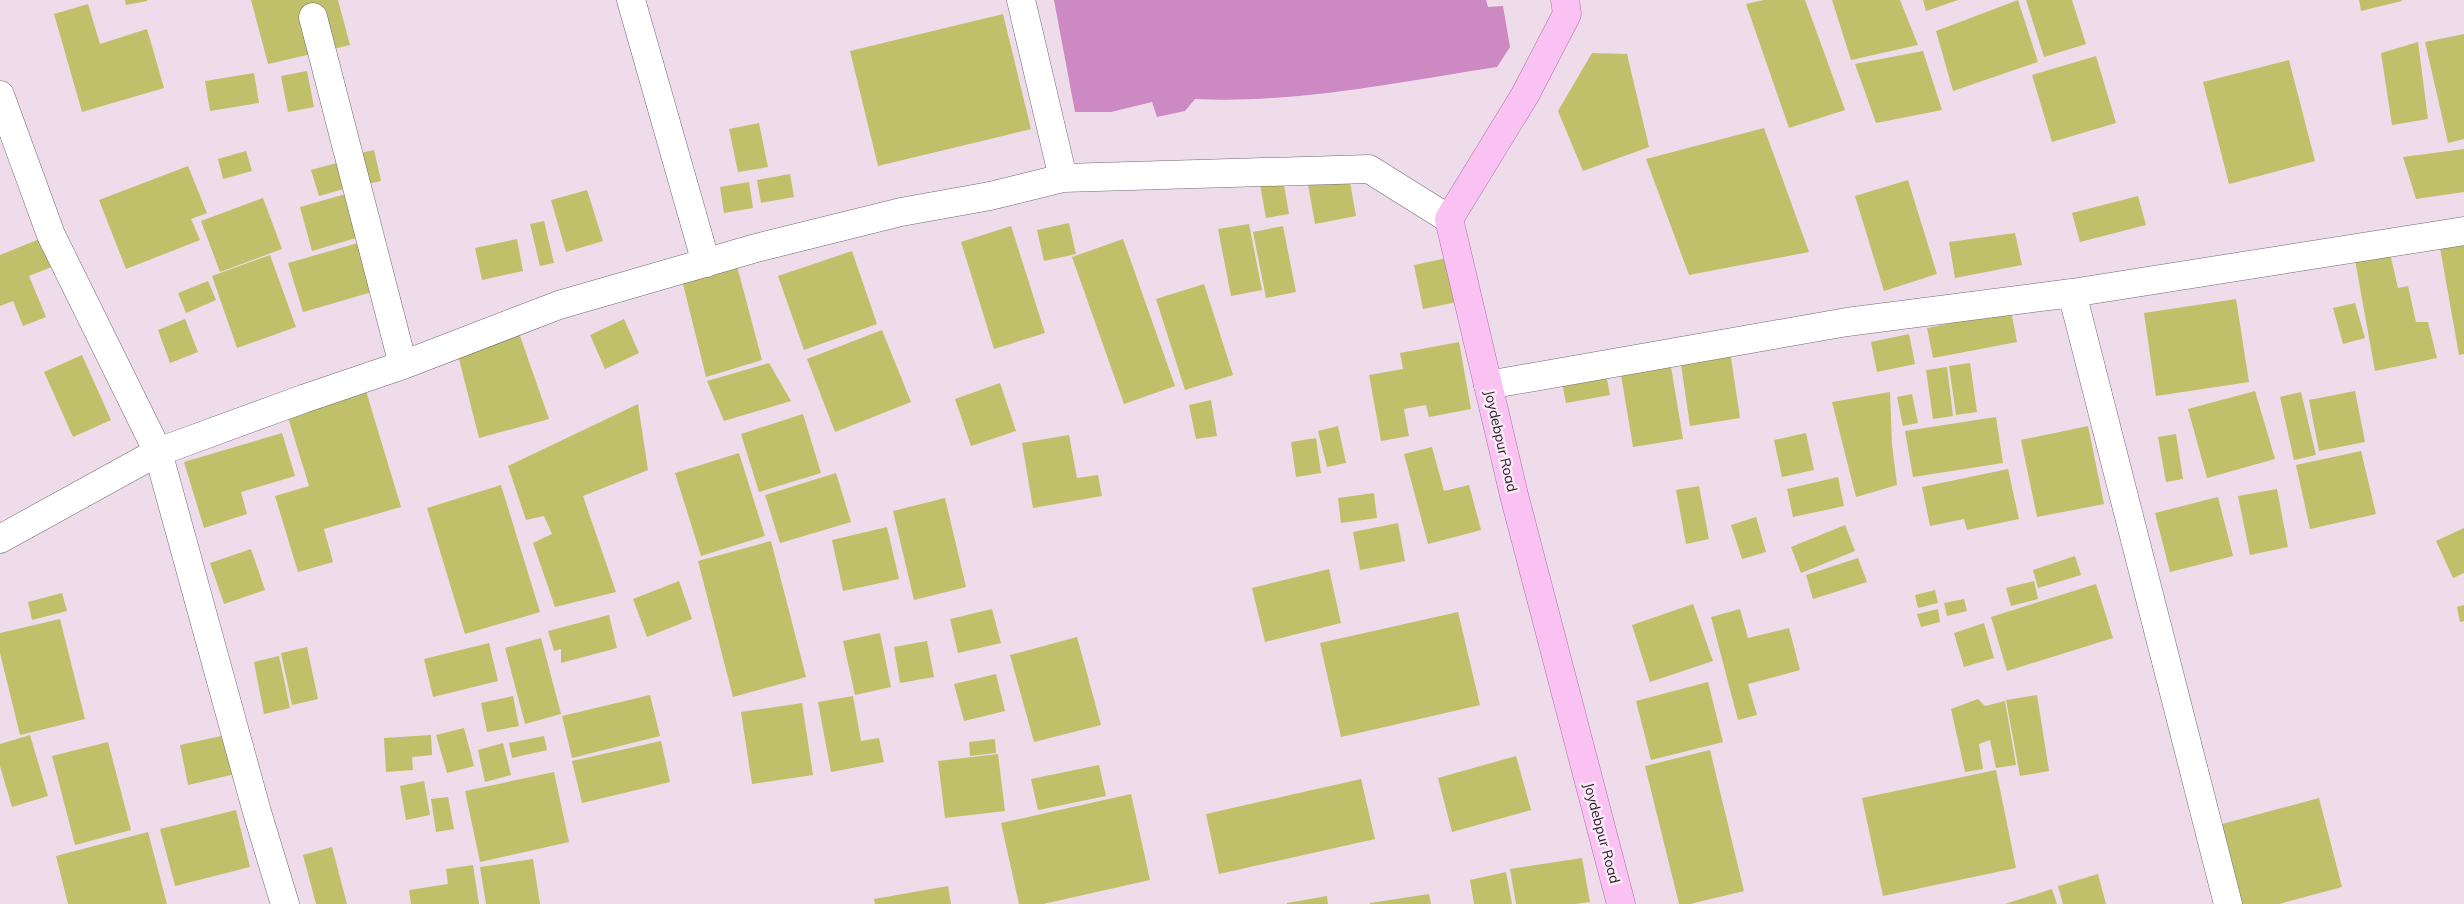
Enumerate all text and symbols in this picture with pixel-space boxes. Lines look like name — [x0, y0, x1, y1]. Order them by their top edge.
street label: Joydebpur Road — [1481, 388, 1521, 494]
street label: Joydebpur Road — [1580, 781, 1624, 885]

